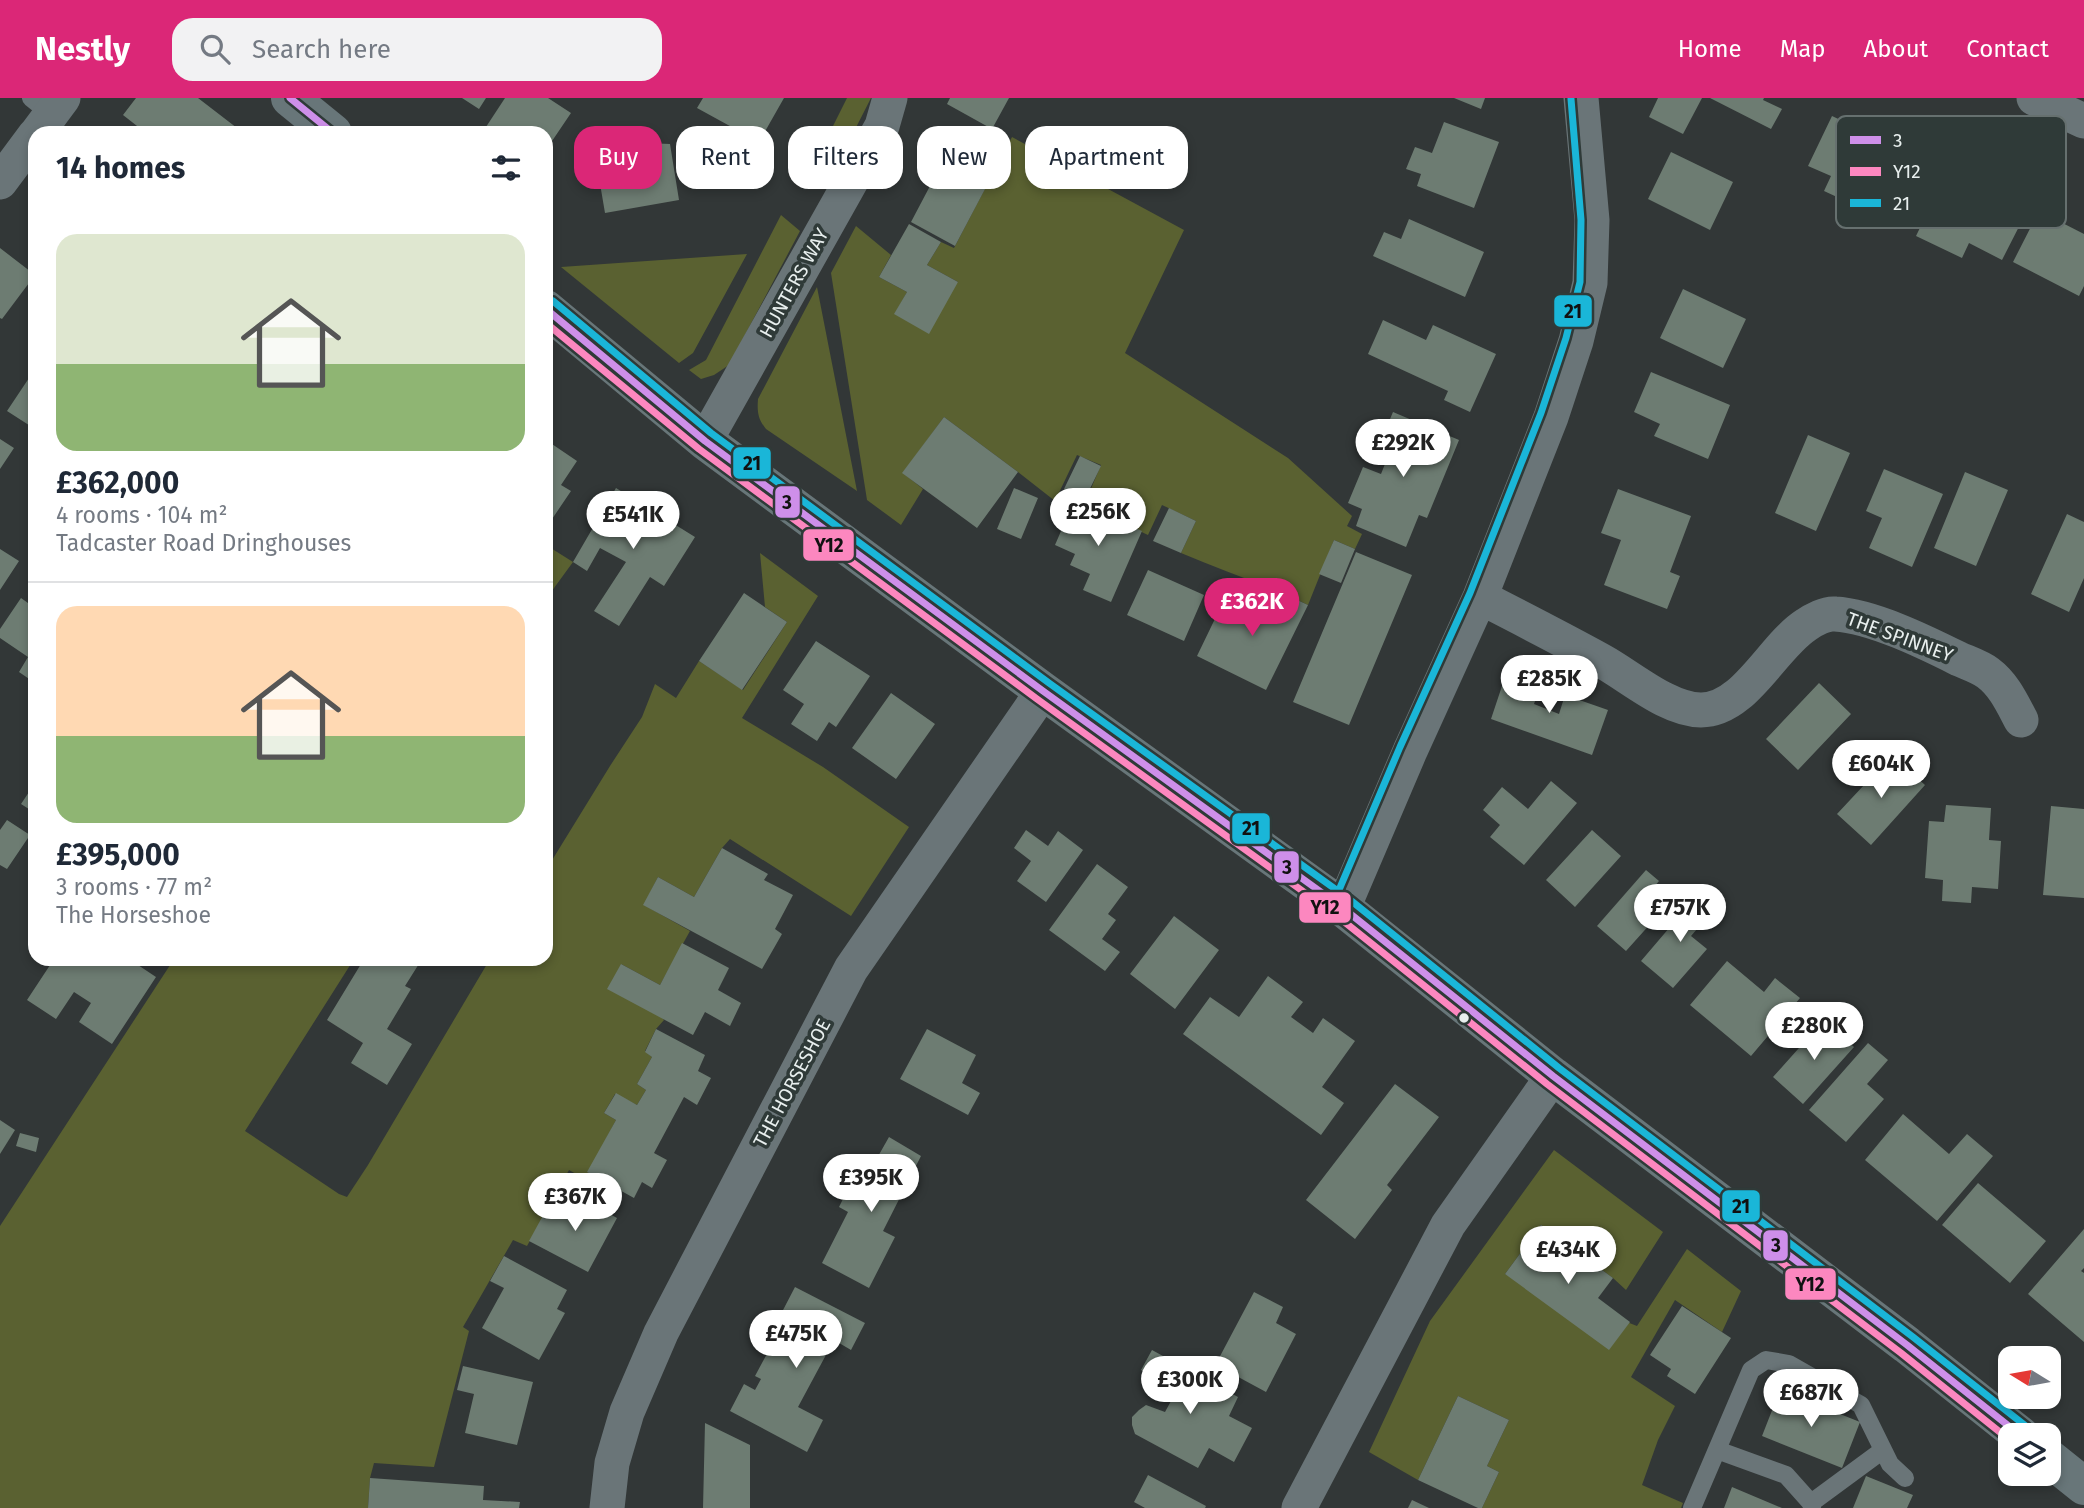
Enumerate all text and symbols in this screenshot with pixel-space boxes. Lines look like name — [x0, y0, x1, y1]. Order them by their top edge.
search box — [172, 18, 662, 81]
text: Nestly — [35, 29, 130, 69]
icon: search — [196, 30, 234, 68]
text: Search here — [252, 34, 391, 65]
text: Home — [1678, 35, 1742, 63]
text: Map — [1780, 35, 1826, 63]
text: About — [1864, 35, 1928, 63]
text: Contact — [1966, 35, 2049, 63]
legend — [1836, 116, 2066, 228]
chip: Buy — [574, 126, 662, 189]
chip: Rent — [676, 126, 774, 189]
chip: Filters — [788, 126, 903, 189]
chip: New — [917, 126, 1011, 189]
chip: Apartment — [1025, 126, 1188, 189]
text: 3 — [1893, 129, 1902, 152]
icon: filters — [487, 149, 525, 187]
text: 14 homes — [56, 150, 185, 186]
text: Y12 — [1893, 160, 1921, 183]
text: 21 — [1893, 192, 1910, 215]
street label: HUNTERS WAY — [755, 224, 834, 342]
icon: home — [228, 280, 354, 406]
line badge: 21 — [1553, 294, 1593, 328]
text: 21 — [1564, 300, 1582, 323]
pin: £292K — [1354, 420, 1452, 479]
text: £292K — [1372, 428, 1434, 456]
line badge: 21 — [732, 446, 772, 480]
text: 21 — [743, 452, 761, 475]
text: £362,000 — [56, 465, 179, 501]
line badge: 3 — [774, 485, 801, 519]
pin: £256K — [1049, 489, 1147, 548]
pin: £541K — [584, 491, 682, 551]
text: 3 — [781, 491, 792, 514]
text: £256K — [1066, 497, 1130, 525]
text: £541K — [603, 500, 663, 528]
text: 4 rooms · 104 m² — [56, 501, 227, 529]
line badge: Y12 — [802, 528, 855, 562]
text: Tadcaster Road Dringhouses — [56, 529, 351, 557]
text: Y12 — [813, 534, 844, 557]
pin: £362K — [1203, 578, 1301, 638]
text: £362K — [1220, 587, 1284, 615]
street label: THE SPINNEY — [1844, 607, 1957, 667]
icon: home — [228, 652, 354, 778]
pin: £285K — [1500, 656, 1598, 715]
text: £285K — [1517, 664, 1581, 692]
pin: £604K — [1832, 740, 1930, 800]
text: £604K — [1848, 749, 1914, 777]
line badge: 21 — [1231, 812, 1271, 845]
text: 21 — [1242, 817, 1260, 840]
text: £395,000 — [56, 837, 180, 873]
line badge: 3 — [1273, 850, 1300, 884]
text: 3 — [1281, 856, 1292, 879]
text: 3 rooms · 77 m² — [56, 873, 212, 901]
pin: £757K — [1631, 884, 1729, 944]
line badge: Y12 — [1298, 891, 1352, 924]
text: £757K — [1650, 893, 1710, 921]
text: Y12 — [1309, 896, 1340, 919]
text: The Horseshoe — [56, 901, 211, 929]
pin: £280K — [1765, 1002, 1863, 1062]
unlabelled marker — [1457, 1011, 1471, 1025]
text: £280K — [1781, 1011, 1847, 1039]
street label: THE HORSESHOE — [748, 1015, 836, 1151]
pin: £395K — [822, 1154, 920, 1214]
text: £395K — [839, 1163, 903, 1191]
pin: £367K — [526, 1174, 624, 1233]
text: £367K — [544, 1182, 606, 1210]
line badge: 21 — [1721, 1189, 1761, 1223]
text: 21 — [1732, 1195, 1750, 1218]
pin: £434K — [1519, 1226, 1617, 1286]
line badge: 3 — [1762, 1229, 1789, 1262]
text: 3 — [1770, 1234, 1781, 1257]
text: £434K — [1536, 1235, 1600, 1263]
line badge: Y12 — [1784, 1267, 1837, 1301]
text: Y12 — [1794, 1273, 1825, 1296]
pin: £475K — [747, 1310, 845, 1370]
text: £475K — [765, 1319, 827, 1347]
north arrow — [1998, 1346, 2062, 1409]
map controls — [1998, 1346, 2061, 1486]
pin: £300K — [1141, 1356, 1239, 1416]
text: £300K — [1157, 1365, 1223, 1393]
pin: £687K — [1762, 1370, 1860, 1429]
text: £687K — [1779, 1378, 1843, 1406]
button: layers — [1998, 1423, 2061, 1486]

